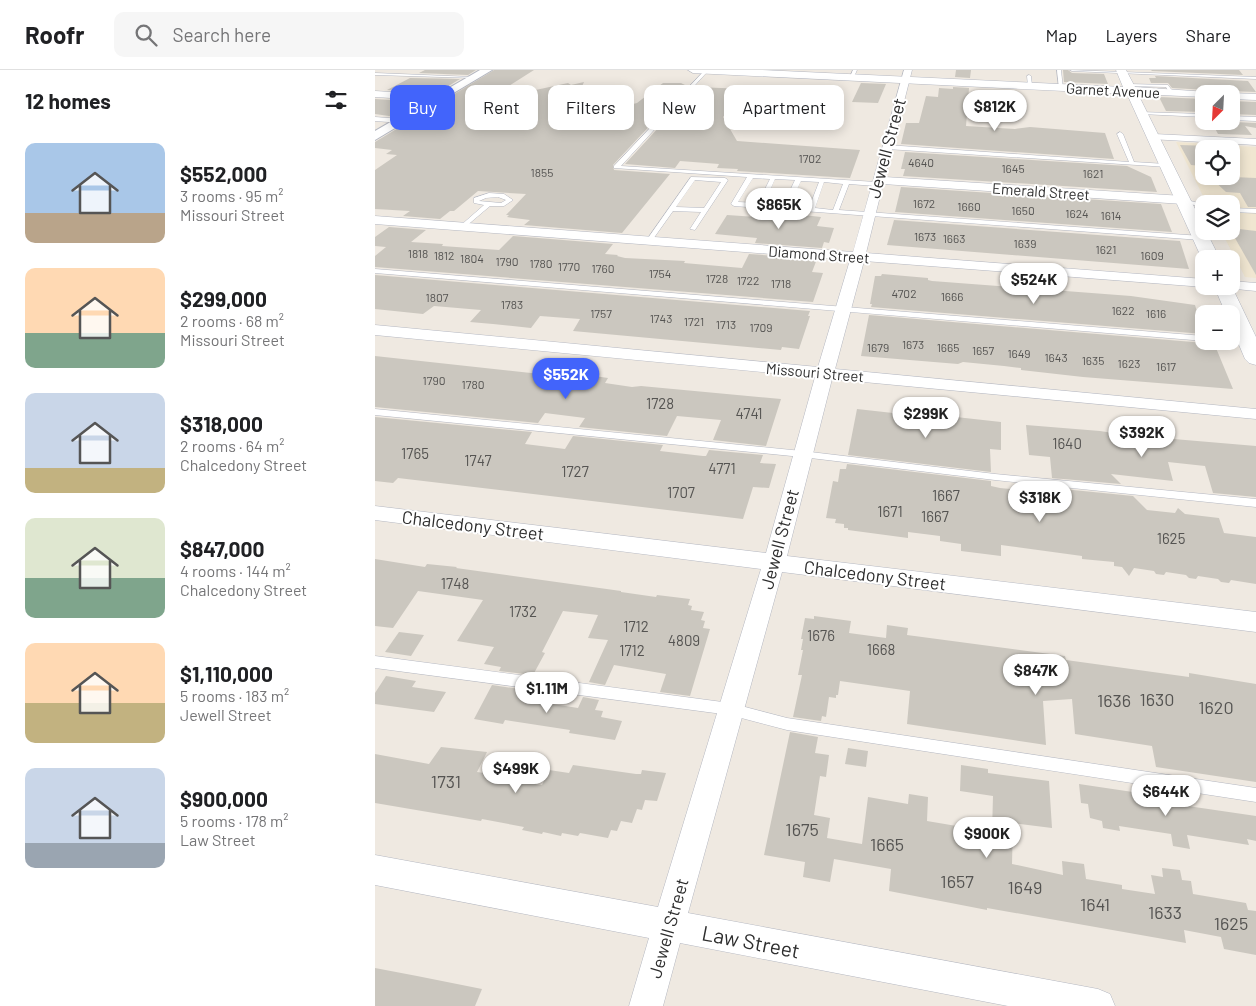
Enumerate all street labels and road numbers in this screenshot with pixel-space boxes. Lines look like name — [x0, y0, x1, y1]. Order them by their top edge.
street label: Garnet Avenue — [1065, 79, 1161, 101]
street label: Jewell Street — [862, 95, 910, 201]
street label: Emerald Street — [991, 179, 1091, 203]
street label: Diamond Street — [768, 241, 870, 267]
street label: Missouri Street — [765, 359, 865, 385]
street label: Jewell Street — [755, 486, 803, 592]
street label: Chalcedony Street — [401, 505, 545, 545]
street label: Chalcedony Street — [803, 555, 947, 595]
street label: Jewell Street — [643, 875, 693, 981]
street label: Law Street — [700, 919, 802, 963]

